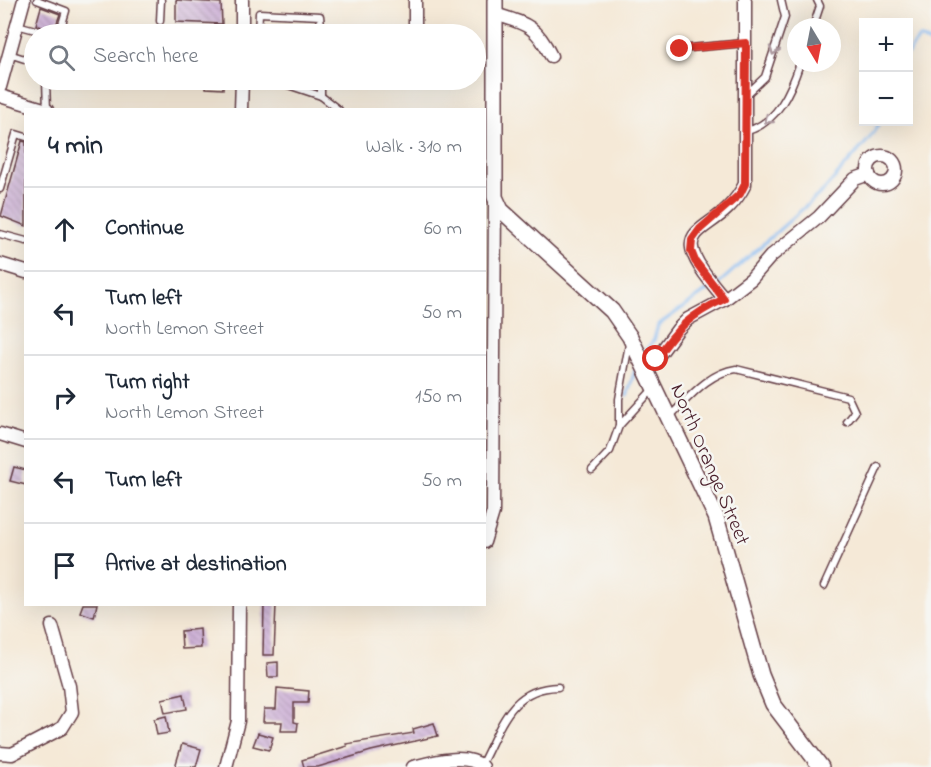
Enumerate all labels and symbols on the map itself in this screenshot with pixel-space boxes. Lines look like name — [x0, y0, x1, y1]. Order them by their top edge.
north arrow — [787, 18, 841, 72]
route end — [666, 35, 692, 61]
one-way arrow — [768, 45, 781, 56]
one-way arrow — [764, 113, 775, 124]
route start — [642, 345, 668, 371]
street label: North Orange Street — [660, 379, 757, 551]

